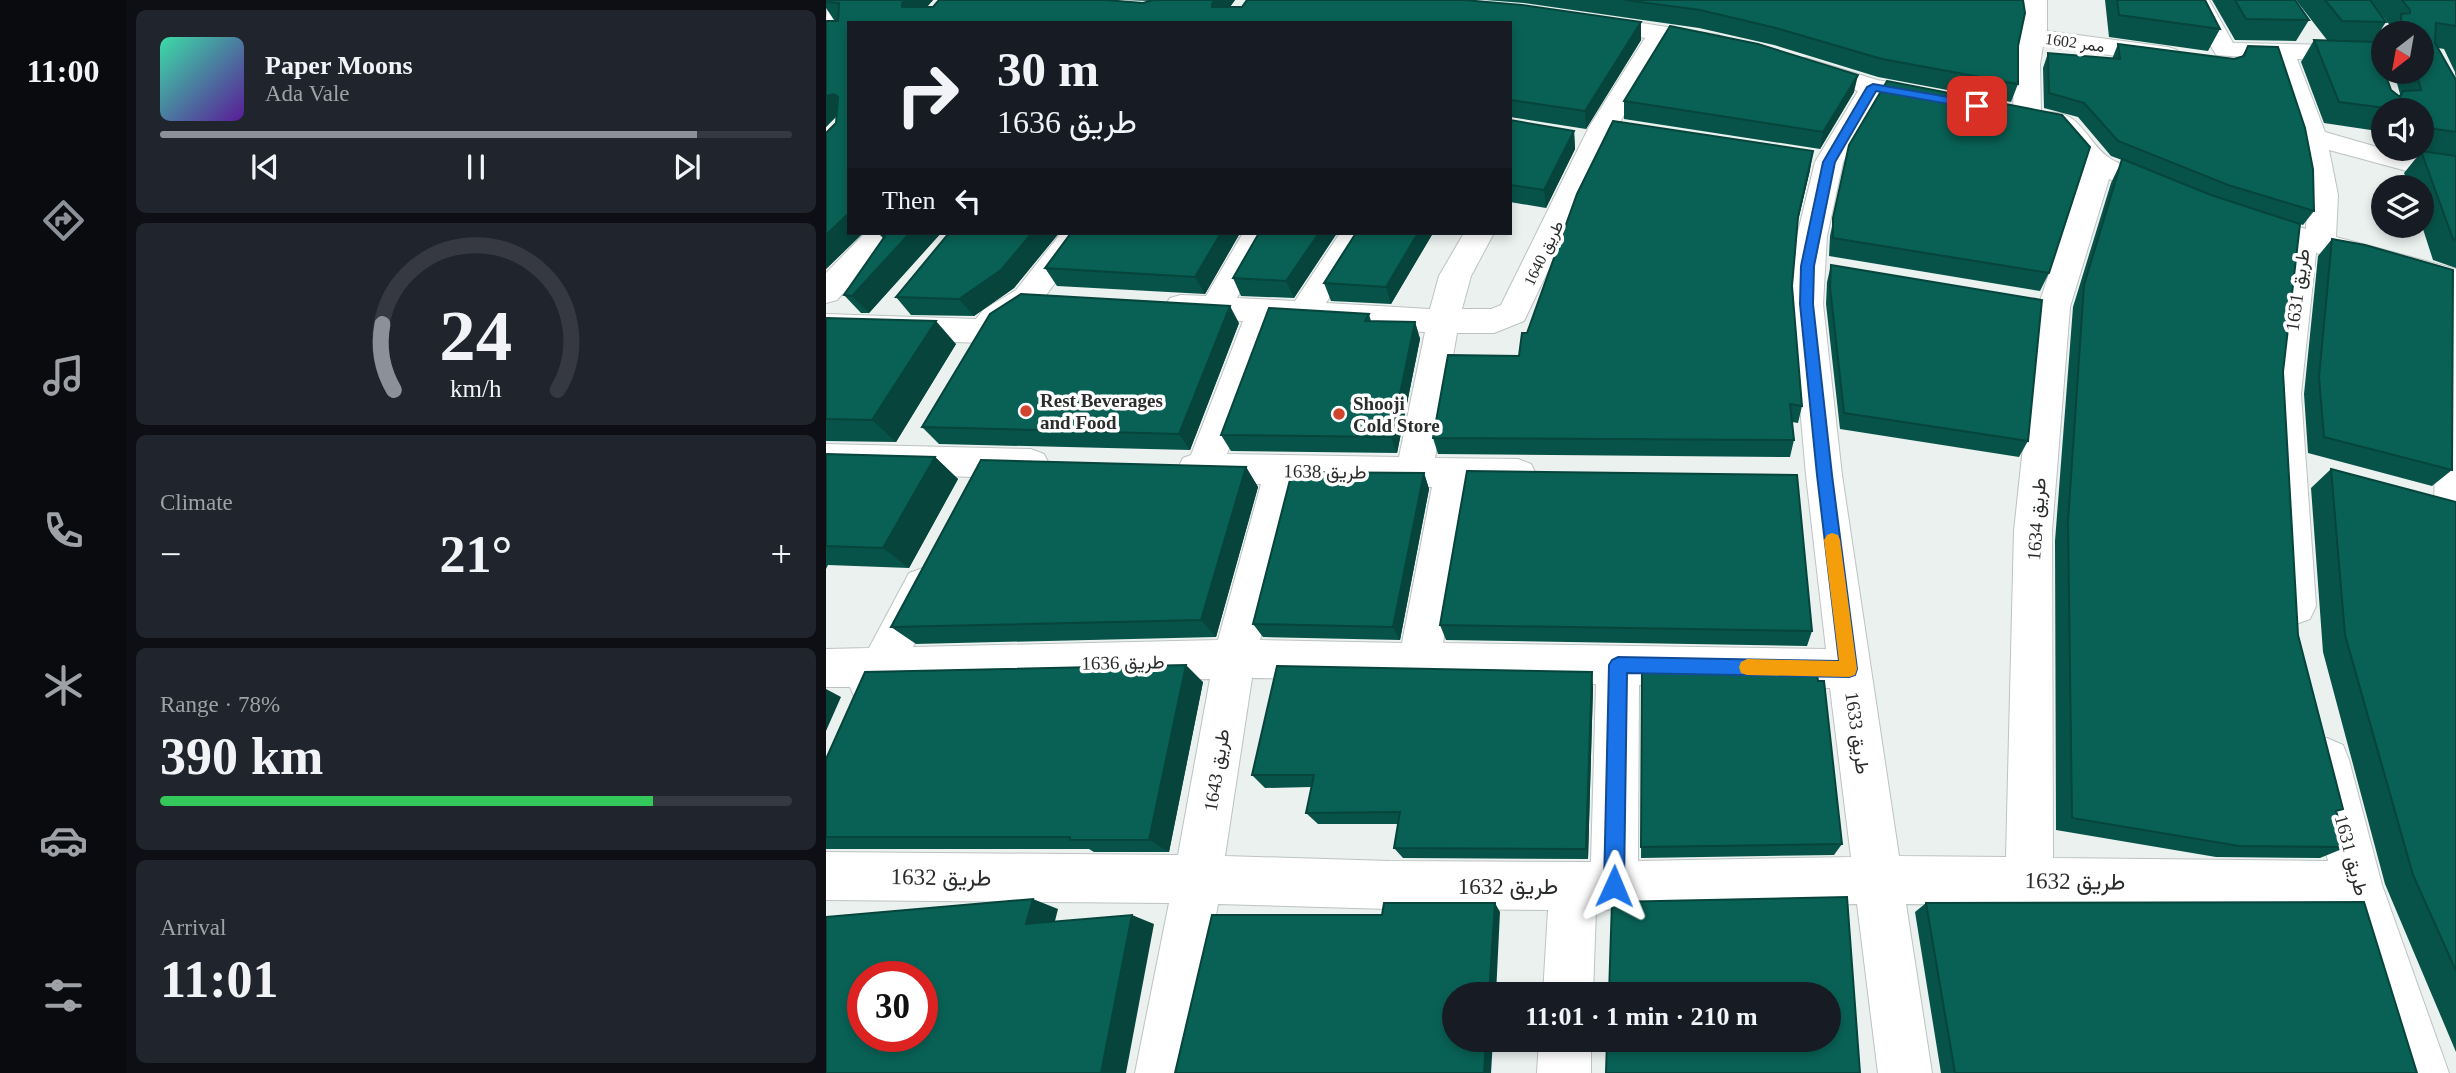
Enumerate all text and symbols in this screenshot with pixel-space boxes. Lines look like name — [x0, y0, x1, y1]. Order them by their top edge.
north arrow — [2371, 21, 2434, 84]
map controls — [2371, 21, 2434, 238]
street label: ممر 1602 — [2044, 30, 2106, 57]
text: 30 m — [997, 42, 1099, 97]
icon: right — [882, 49, 973, 140]
text: Paper Moons — [265, 51, 413, 80]
text: 11:00 — [27, 53, 99, 89]
pin — [1947, 76, 2007, 136]
text: Ada Vale — [265, 81, 350, 106]
icon: arrive — [1958, 87, 1996, 125]
button: sound — [2371, 98, 2434, 161]
text: طريق 1636 — [997, 104, 1137, 140]
icon: previous — [246, 148, 284, 186]
icon: pause — [457, 148, 495, 186]
icon: next — [668, 148, 706, 186]
button: layers — [2371, 175, 2434, 238]
icon: left — [949, 182, 987, 220]
text: Then — [882, 186, 935, 215]
icon: directions — [39, 196, 88, 245]
street label: طريق 1640 — [1520, 218, 1568, 289]
street label: طريق 1631 — [2281, 247, 2315, 333]
text: 24 — [440, 295, 512, 376]
icon: music — [39, 351, 88, 400]
text: km/h — [450, 375, 502, 402]
place label: Rest Beverages and Food — [1040, 390, 1163, 433]
place label: Shooji Cold Store — [1353, 393, 1440, 436]
marker: Rest Beverages and Food — [1018, 403, 1034, 419]
marker: Shooji Cold Store — [1331, 406, 1347, 422]
street label: طريق 1638 — [1283, 460, 1367, 484]
street label: طريق 1634 — [2023, 477, 2051, 561]
text: Climate — [160, 490, 233, 515]
icon: phone — [39, 506, 88, 555]
text: 21° — [440, 526, 512, 583]
text: − — [160, 533, 181, 575]
text: + — [771, 533, 792, 575]
street label: طريق 1636 — [1081, 651, 1165, 675]
icon: climate — [39, 661, 88, 710]
street label: طريق 1633 — [1840, 690, 1874, 776]
text: Range · 78% — [160, 692, 280, 717]
street label: طريق 1643 — [1200, 727, 1234, 813]
text: 390 km — [160, 728, 323, 785]
street label: طريق 1631 — [2330, 812, 2372, 898]
icon: car — [39, 816, 88, 865]
position arrow — [1577, 849, 1651, 923]
street label: طريق 1632 — [890, 864, 991, 893]
street label: طريق 1632 — [2024, 868, 2125, 897]
street label: طريق 1632 — [1458, 874, 1558, 901]
text: Arrival — [160, 915, 226, 940]
text: 11:01 — [160, 951, 278, 1008]
speed limit sign: 30 — [847, 961, 938, 1052]
icon: filters — [39, 971, 88, 1020]
text: 11:01 · 1 min · 210 m — [1525, 1002, 1758, 1031]

